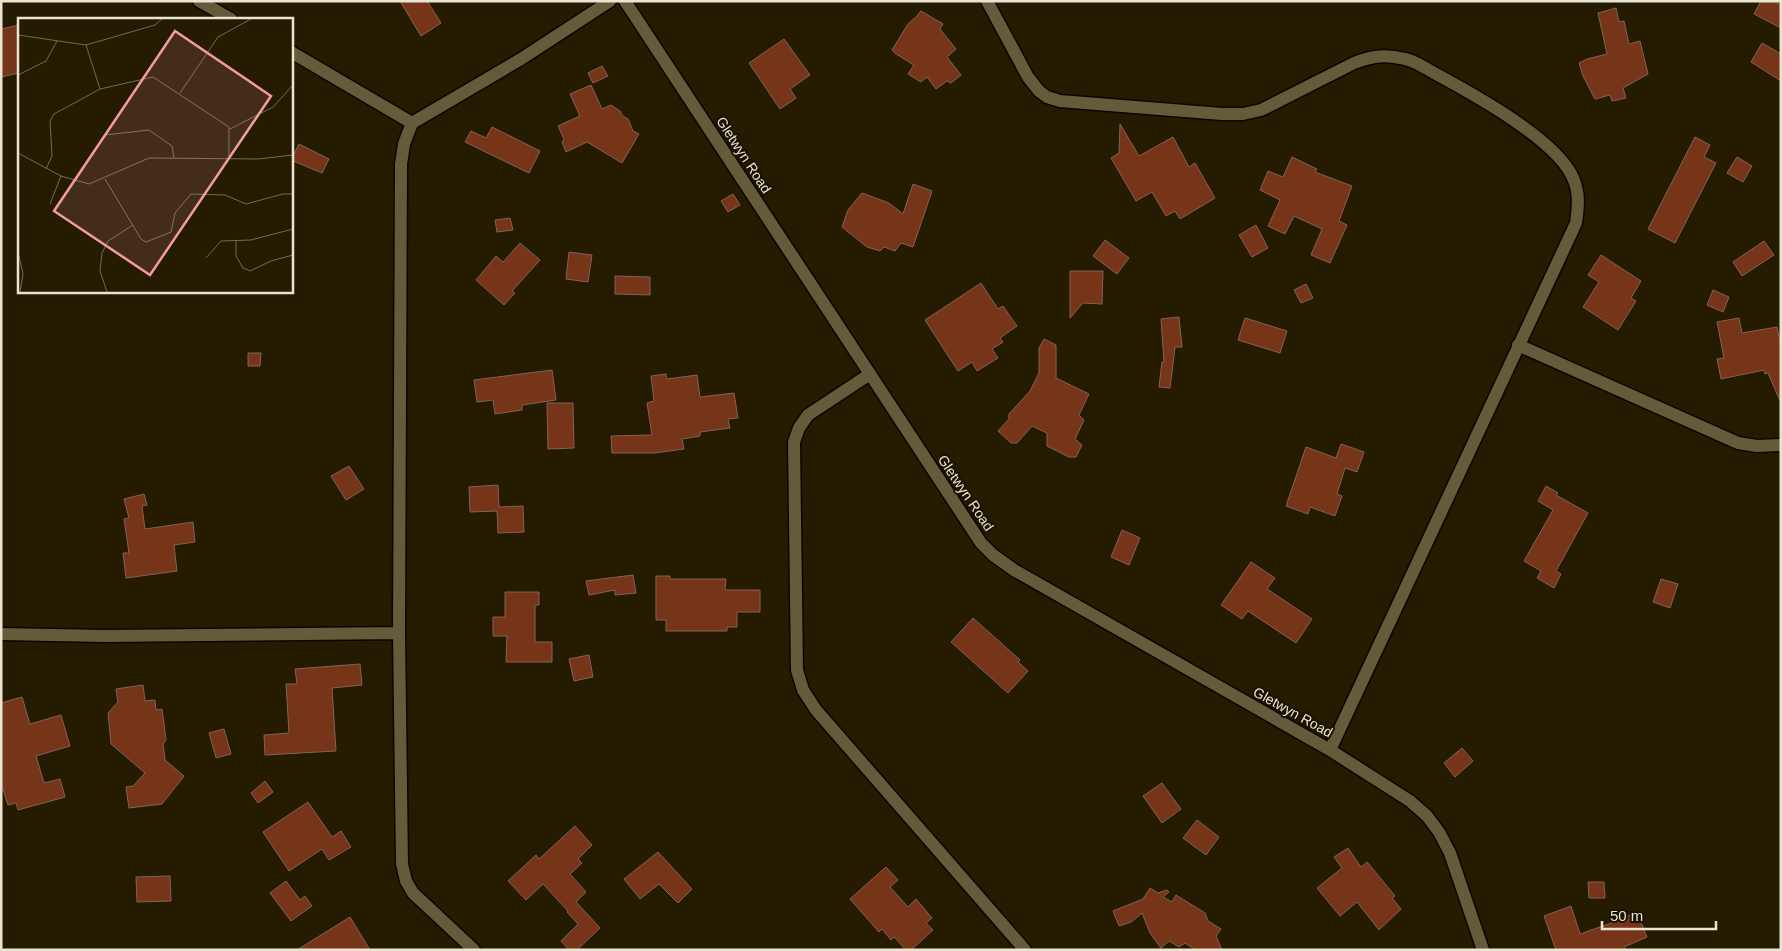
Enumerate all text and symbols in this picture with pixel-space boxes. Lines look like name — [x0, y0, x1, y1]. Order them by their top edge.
inset map — [18, 18, 292, 292]
street label: Gletwyn Road — [713, 114, 775, 196]
street label: Gletwyn Road — [935, 452, 997, 534]
street label: Gletwyn Road — [1251, 684, 1335, 740]
scale bar — [1602, 898, 1716, 930]
text: 50 m — [1610, 907, 1643, 924]

